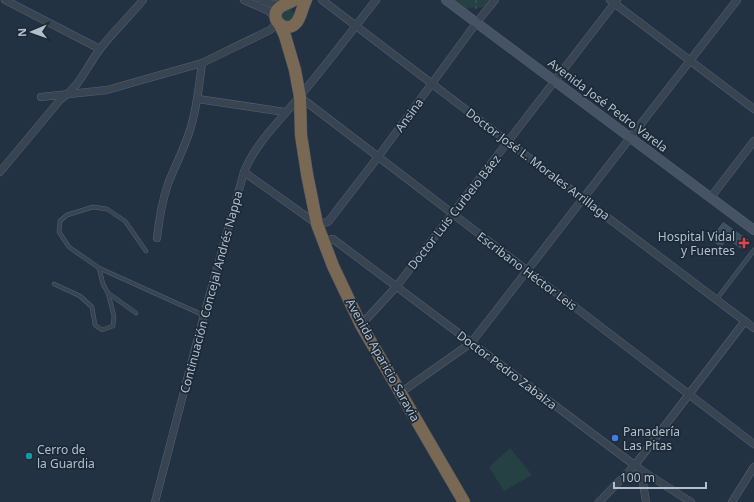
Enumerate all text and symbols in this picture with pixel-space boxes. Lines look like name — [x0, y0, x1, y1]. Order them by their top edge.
north arrow — [12, 12, 52, 52]
text: N — [14, 28, 29, 37]
street label: Avenida José Pedro Varela — [545, 54, 671, 156]
street label: Ansina — [391, 95, 427, 135]
street label: Doctor José L. Morales Arrillaga — [462, 104, 614, 224]
street label: Doctor Luis Curbelo Báez — [404, 151, 504, 273]
street label: Continuación Concejal Andrés Nappa — [176, 189, 246, 395]
street label: Escribano Héctor Leis — [474, 228, 581, 314]
place label: Hospital Vidal y Fuentes — [658, 228, 735, 259]
marker: Hospital Vidal y Fuentes — [738, 237, 750, 249]
street label: Avenida Aparicio Saravia — [342, 296, 424, 424]
street label: Doctor Pedro Zabalza — [454, 327, 560, 413]
place label: Panadería Las Pitas — [623, 423, 680, 454]
marker: Panadería Las Pitas — [610, 433, 620, 443]
place label: Cerro de la Guardia — [37, 441, 95, 472]
marker: Cerro de la Guardia — [24, 451, 34, 461]
scale bar — [614, 464, 706, 490]
text: 100 m — [620, 469, 655, 486]

